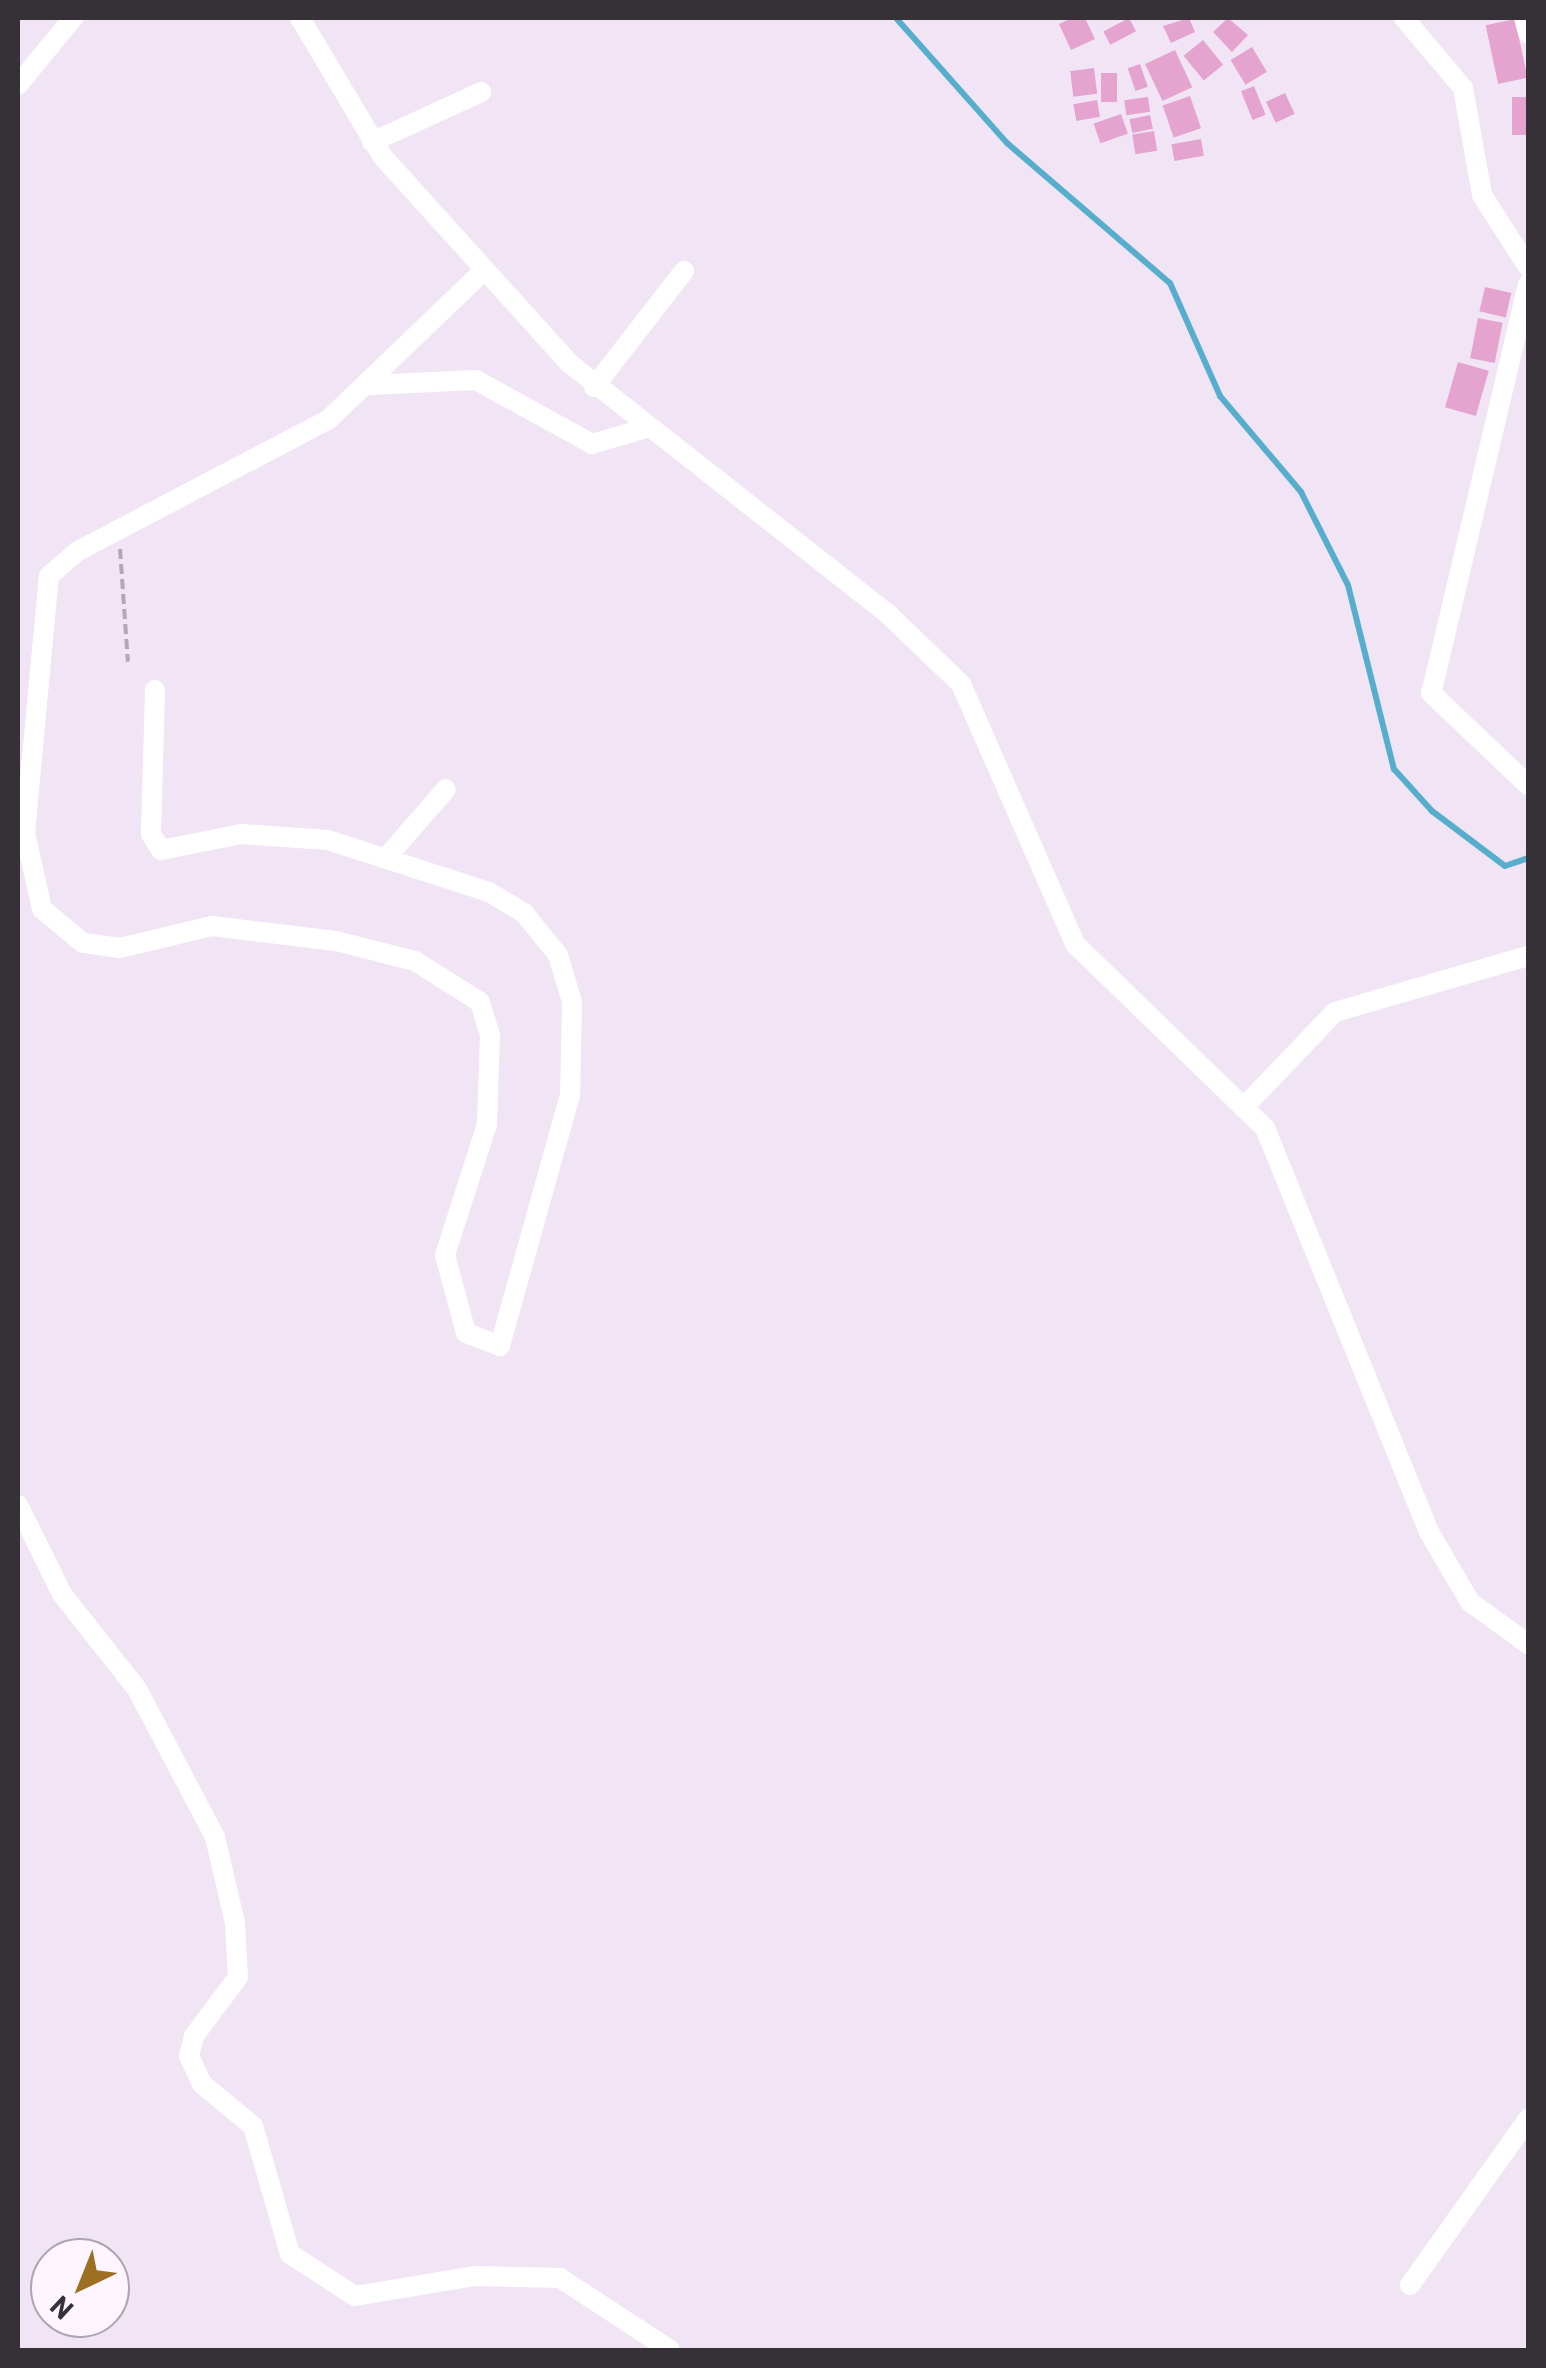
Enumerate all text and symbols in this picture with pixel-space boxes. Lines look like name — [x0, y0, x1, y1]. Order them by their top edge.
north arrow — [30, 2238, 130, 2338]
text: N — [42, 2290, 79, 2327]

